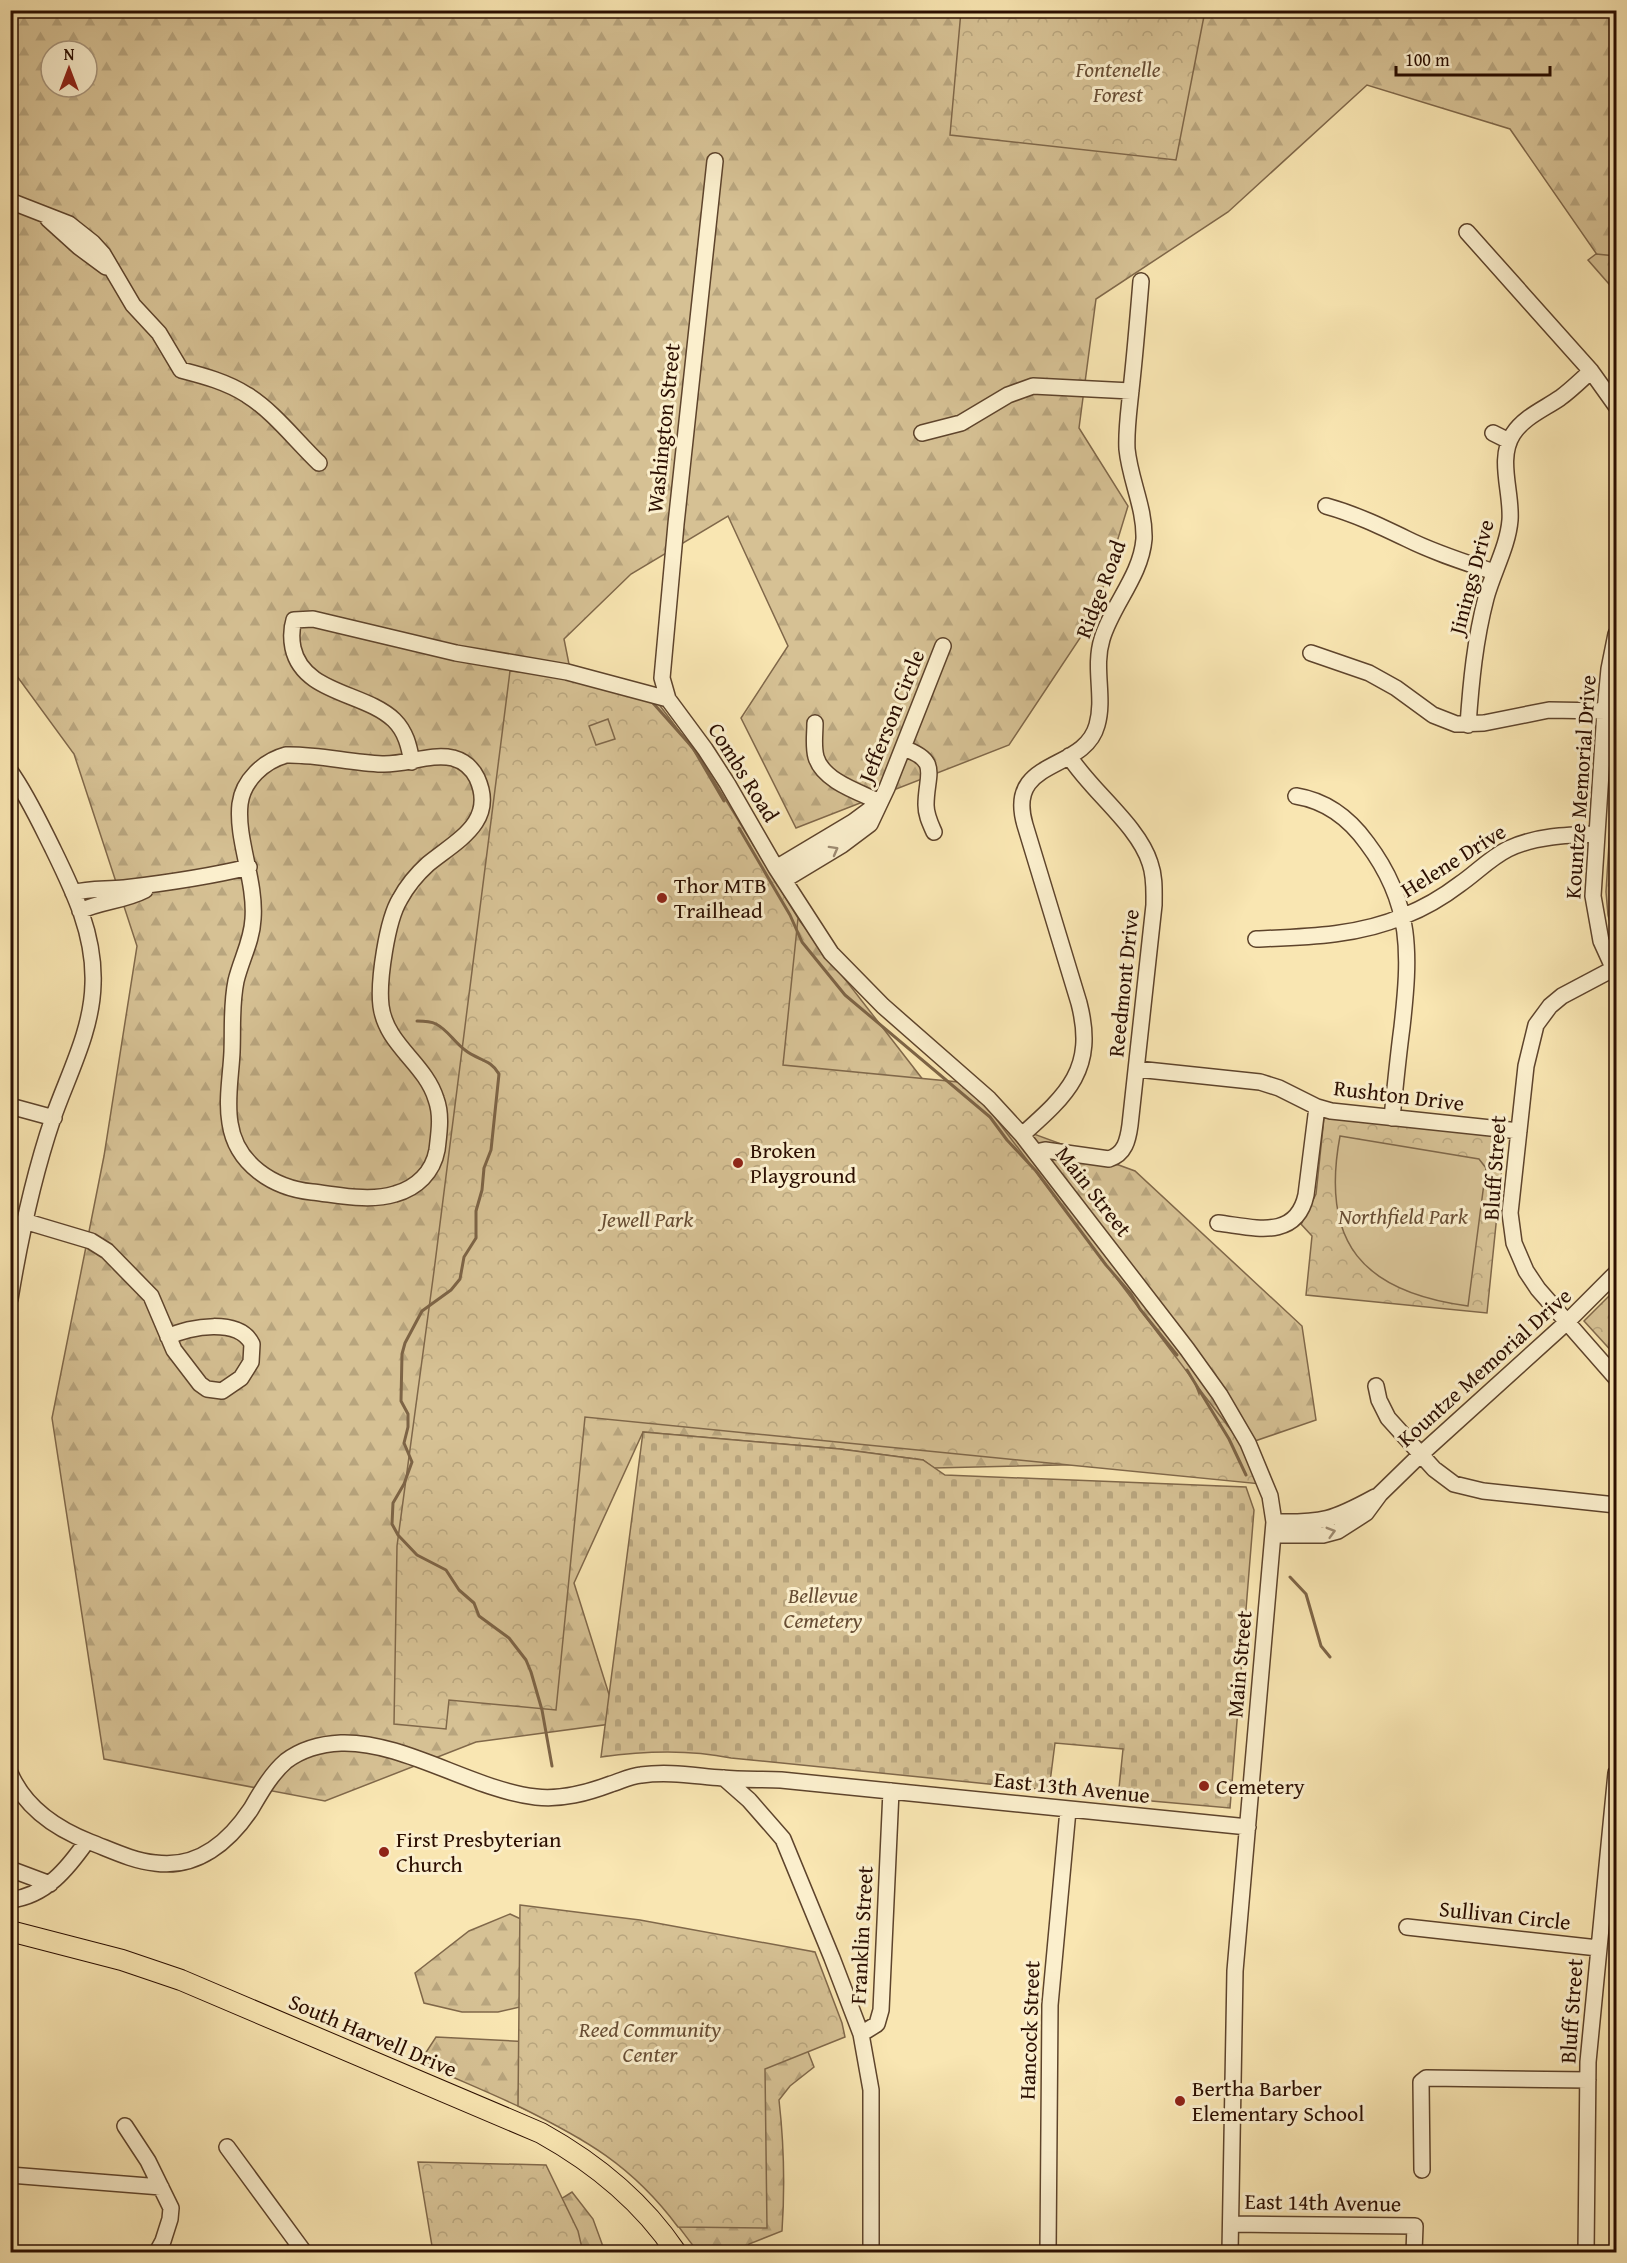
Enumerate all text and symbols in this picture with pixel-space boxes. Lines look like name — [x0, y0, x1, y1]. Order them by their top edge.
north arrow — [39, 39, 99, 99]
scale bar — [1396, 39, 1550, 77]
text: N — [64, 42, 75, 66]
text: 100 m — [1405, 46, 1450, 73]
park label: Fontenelle Forest — [1074, 53, 1161, 110]
street label: Washington Street — [638, 341, 688, 515]
street label: Jinings Drive — [1440, 516, 1502, 641]
street label: Ridge Road — [1067, 535, 1133, 643]
street label: Jefferson Circle — [849, 645, 932, 790]
street label: Kountze Memorial Drive — [1556, 674, 1604, 900]
street label: Combs Road — [701, 716, 787, 828]
street label: Helene Drive — [1394, 815, 1512, 905]
one-way arrow — [828, 846, 838, 857]
place label: Thor MTB Trailhead — [674, 869, 767, 926]
marker: Thor MTB Trailhead — [655, 891, 669, 905]
street label: Reedmont Drive — [1099, 907, 1147, 1059]
street label: Rushton Drive — [1332, 1071, 1466, 1119]
street label: Bluff Street — [1474, 1114, 1514, 1222]
place label: Broken Playground — [750, 1134, 857, 1191]
street label: Main Street — [1048, 1139, 1140, 1243]
marker: Broken Playground — [731, 1156, 745, 1170]
park label: Northfield Park — [1337, 1200, 1469, 1232]
park label: Jewell Park — [597, 1203, 694, 1235]
street label: Kountze Memorial Drive — [1390, 1280, 1578, 1454]
one-way arrow — [1325, 1527, 1336, 1539]
park label: Bellevue Cemetery — [784, 1579, 862, 1636]
street label: Main Street — [1218, 1609, 1260, 1719]
street label: East 13th Avenue — [992, 1763, 1152, 1811]
place label: Cemetery — [1216, 1770, 1305, 1802]
marker: Cemetery — [1197, 1779, 1211, 1793]
place label: First Presbyterian Church — [396, 1823, 562, 1880]
marker: First Presbyterian Church — [377, 1845, 391, 1859]
street label: Franklin Street — [841, 1865, 881, 2005]
street label: Sullivan Circle — [1438, 1892, 1572, 1938]
street label: Bluff Street — [1551, 1957, 1591, 2065]
street label: Hancock Street — [1011, 1960, 1047, 2100]
street label: South Harvell Drive — [284, 1985, 462, 2085]
park label: Reed Community Center — [578, 2013, 721, 2070]
place label: Bertha Barber Elementary School — [1192, 2072, 1364, 2129]
marker: Bertha Barber Elementary School — [1173, 2094, 1187, 2108]
street label: East 14th Avenue — [1244, 2185, 1402, 2219]

